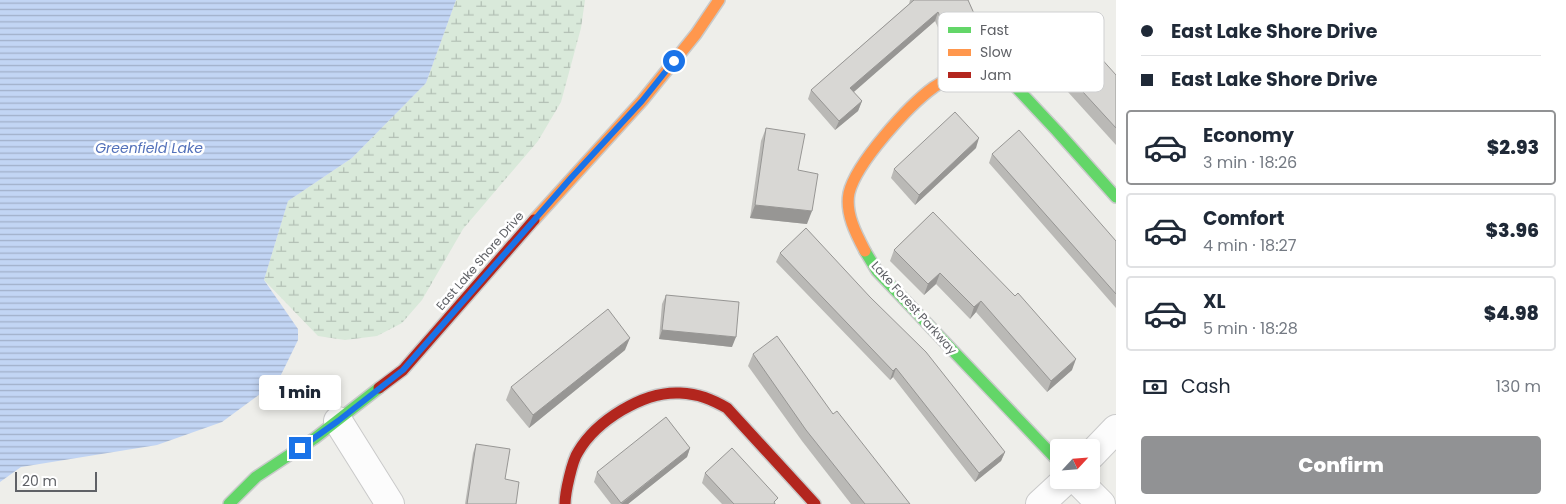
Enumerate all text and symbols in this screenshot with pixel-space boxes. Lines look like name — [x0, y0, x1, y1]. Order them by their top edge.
legend — [938, 12, 1104, 92]
text: East Lake Shore Drive — [1171, 18, 1378, 45]
text: Fast — [980, 20, 1009, 40]
text: Slow — [980, 42, 1013, 62]
route start — [663, 50, 685, 72]
text: Jam — [980, 65, 1011, 85]
text: East Lake Shore Drive — [1171, 66, 1378, 93]
text: Economy — [1203, 122, 1294, 149]
icon: car — [1143, 125, 1188, 170]
text: $2.93 — [1487, 134, 1539, 161]
water label: Greenfield Lake — [95, 138, 203, 158]
text: 3 min · 18:26 — [1203, 151, 1297, 174]
text: Comfort — [1203, 205, 1285, 232]
street label: East Lake Shore Drive — [432, 208, 527, 314]
icon: car — [1143, 208, 1188, 253]
text: $3.96 — [1486, 217, 1539, 244]
text: 4 min · 18:27 — [1203, 234, 1297, 257]
street label: Lake Forest Parkway — [868, 257, 961, 358]
text: XL — [1203, 288, 1226, 315]
icon: car — [1143, 291, 1188, 336]
text: $4.98 — [1484, 300, 1539, 327]
text: 5 min · 18:28 — [1203, 317, 1298, 340]
icon: cash — [1141, 373, 1169, 401]
text: Cash — [1181, 373, 1231, 400]
text: 130 m — [1496, 375, 1541, 398]
callout: 1 min — [259, 376, 341, 410]
text: 1 min — [279, 381, 321, 404]
button: Confirm — [1141, 436, 1541, 494]
route end — [289, 437, 311, 459]
north arrow — [1050, 439, 1100, 489]
map controls — [1050, 439, 1100, 489]
scale bar — [15, 469, 98, 492]
text: 20 m — [22, 471, 57, 491]

